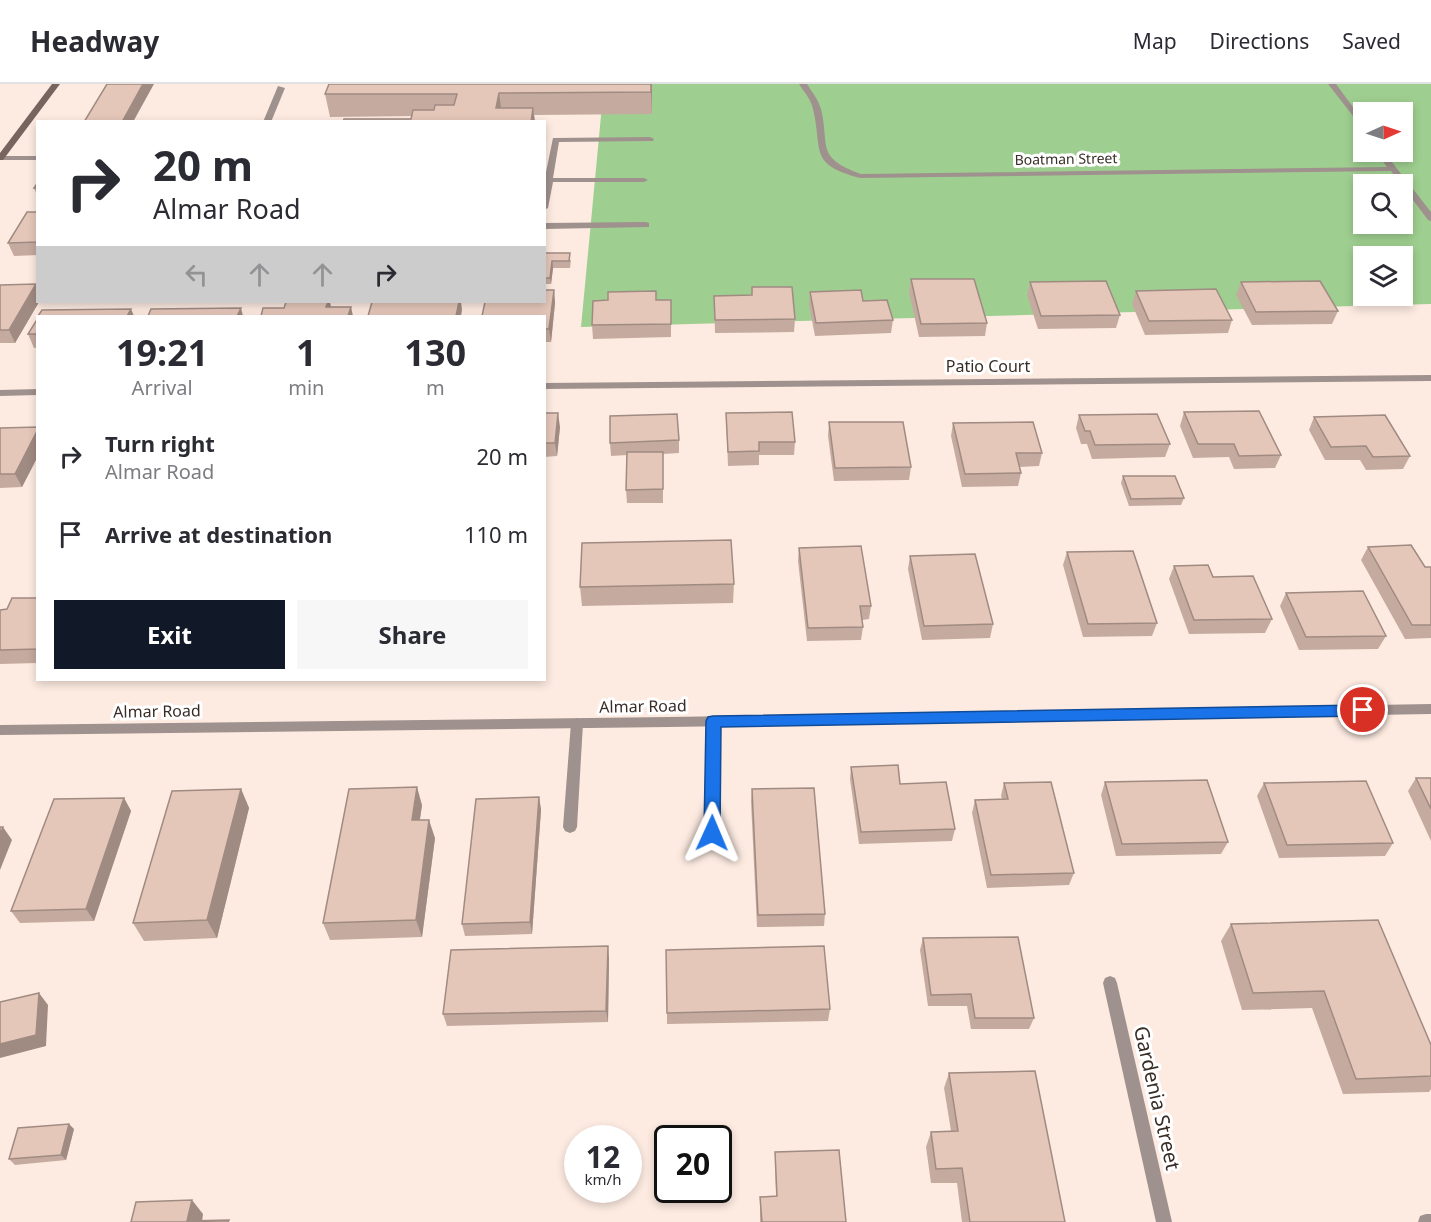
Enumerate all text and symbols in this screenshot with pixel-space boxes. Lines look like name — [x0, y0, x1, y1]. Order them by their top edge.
text: Headway — [30, 22, 159, 60]
text: Map — [1133, 27, 1177, 55]
text: Directions — [1210, 27, 1309, 55]
text: Saved — [1342, 27, 1401, 55]
north arrow — [1353, 102, 1413, 162]
map controls — [1353, 102, 1413, 306]
text: 20 m — [153, 136, 253, 193]
icon: right — [54, 144, 132, 222]
street label: Boatman Street — [1014, 148, 1118, 169]
button: search — [1353, 174, 1413, 234]
text: Almar Road — [153, 190, 301, 227]
button: layers — [1353, 246, 1413, 306]
icon: left — [180, 258, 213, 291]
icon: ahead — [243, 258, 276, 291]
icon: ahead — [306, 258, 339, 291]
icon: right — [369, 258, 402, 291]
text: 19:21 — [116, 328, 208, 377]
text: 1 — [296, 328, 317, 377]
text: 130 — [404, 328, 466, 377]
street label: Patio Court — [946, 355, 1030, 377]
text: Arrival — [132, 374, 193, 401]
text: min — [288, 374, 324, 401]
text: m — [426, 374, 445, 401]
text: Turn right — [105, 428, 215, 458]
icon: right — [54, 440, 87, 473]
text: 20 m — [477, 441, 528, 471]
text: Almar Road — [105, 458, 214, 485]
icon: arrive — [54, 518, 87, 551]
text: Arrive at destination — [105, 519, 332, 549]
text: 110 m — [464, 519, 528, 549]
button: Exit — [54, 600, 285, 669]
button: Share — [297, 600, 528, 669]
pin — [1337, 684, 1388, 735]
icon: arrive — [1346, 693, 1379, 726]
street label: Almar Road — [599, 694, 687, 718]
street label: Almar Road — [113, 699, 201, 723]
position arrow — [680, 801, 744, 865]
street label: Gardenia Street — [1128, 1023, 1187, 1173]
speed limit sign: 20 — [654, 1125, 732, 1203]
text: 12 — [586, 1136, 620, 1177]
text: km/h — [585, 1169, 621, 1189]

